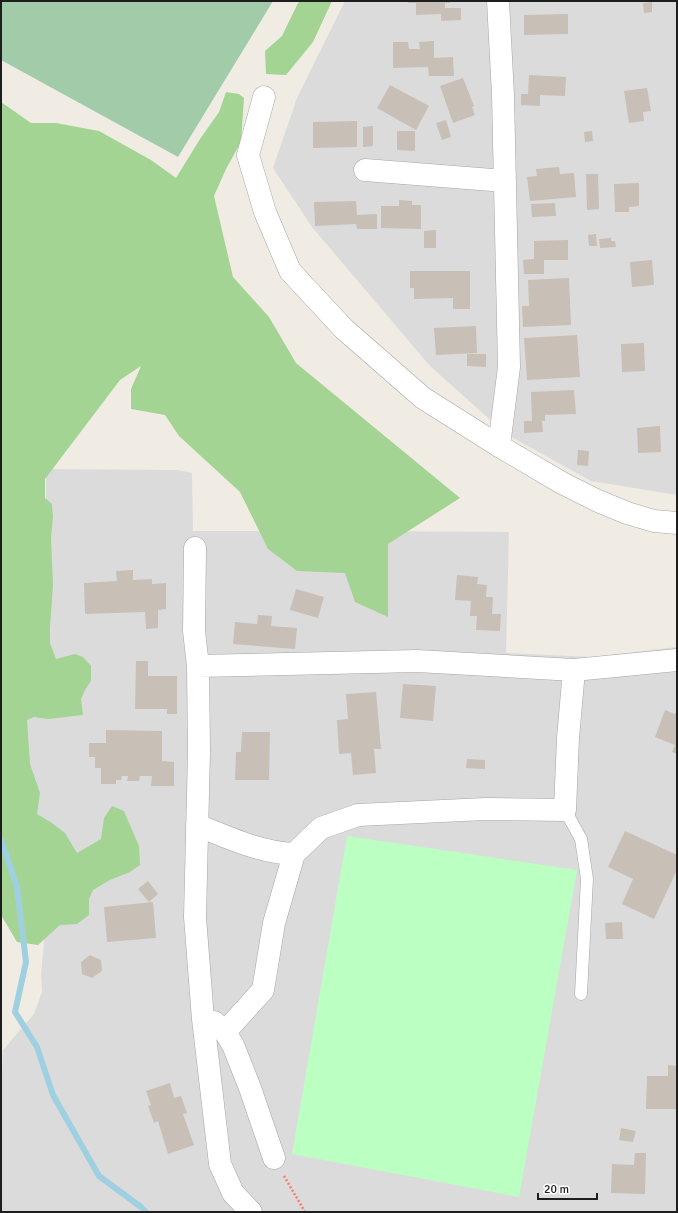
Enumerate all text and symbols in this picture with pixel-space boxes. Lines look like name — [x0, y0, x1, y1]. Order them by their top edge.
scale bar — [538, 1175, 597, 1201]
text: 20 m — [544, 1182, 569, 1197]

